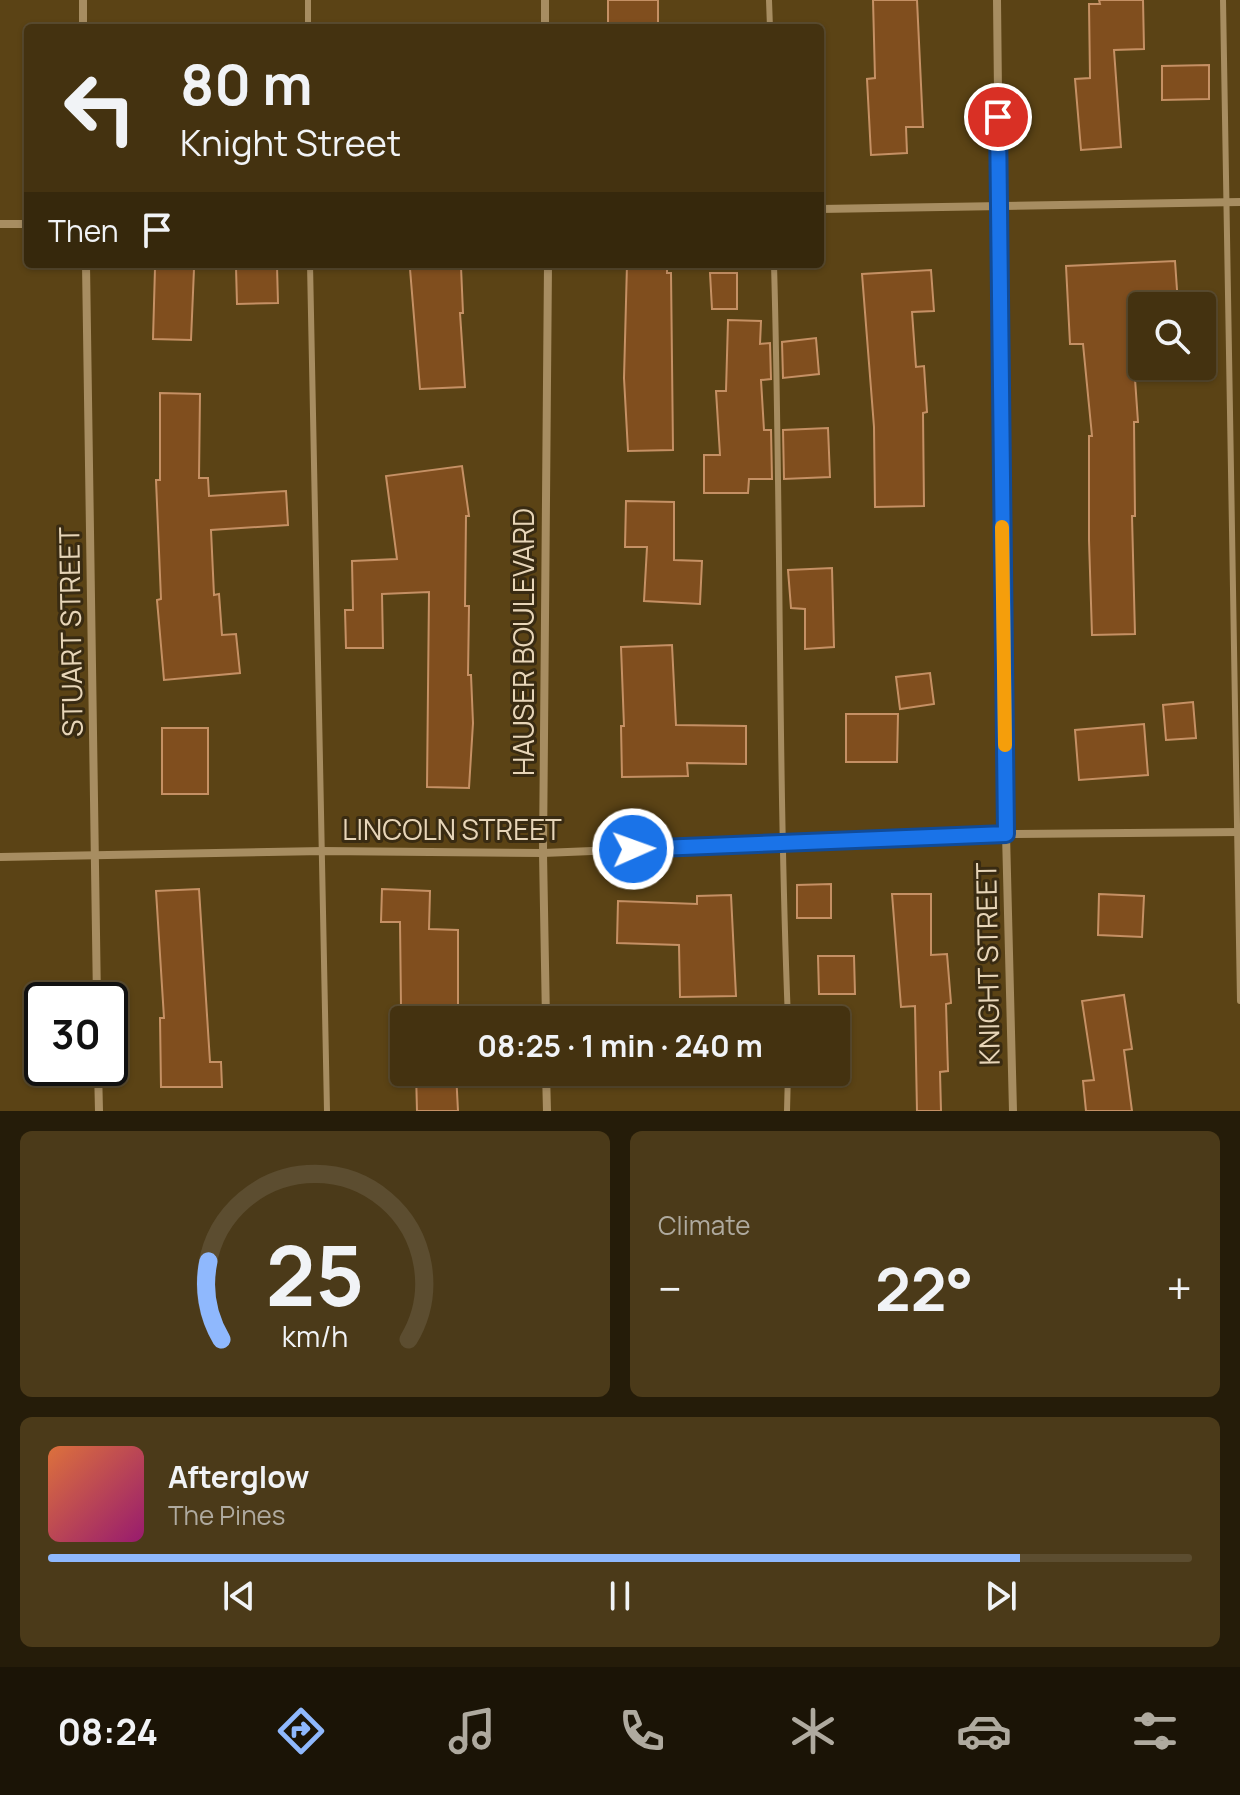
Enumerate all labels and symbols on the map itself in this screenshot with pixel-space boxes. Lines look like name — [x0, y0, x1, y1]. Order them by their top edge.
pin — [964, 83, 1032, 151]
street label: HAUSER BOULEVARD — [504, 508, 542, 776]
street label: STUART STREET — [49, 526, 91, 737]
position arrow — [591, 807, 675, 891]
street label: LINCOLN STREET — [342, 810, 562, 848]
street label: KNIGHT STREET — [966, 862, 1008, 1066]
speed limit sign: 30 — [24, 982, 128, 1086]

